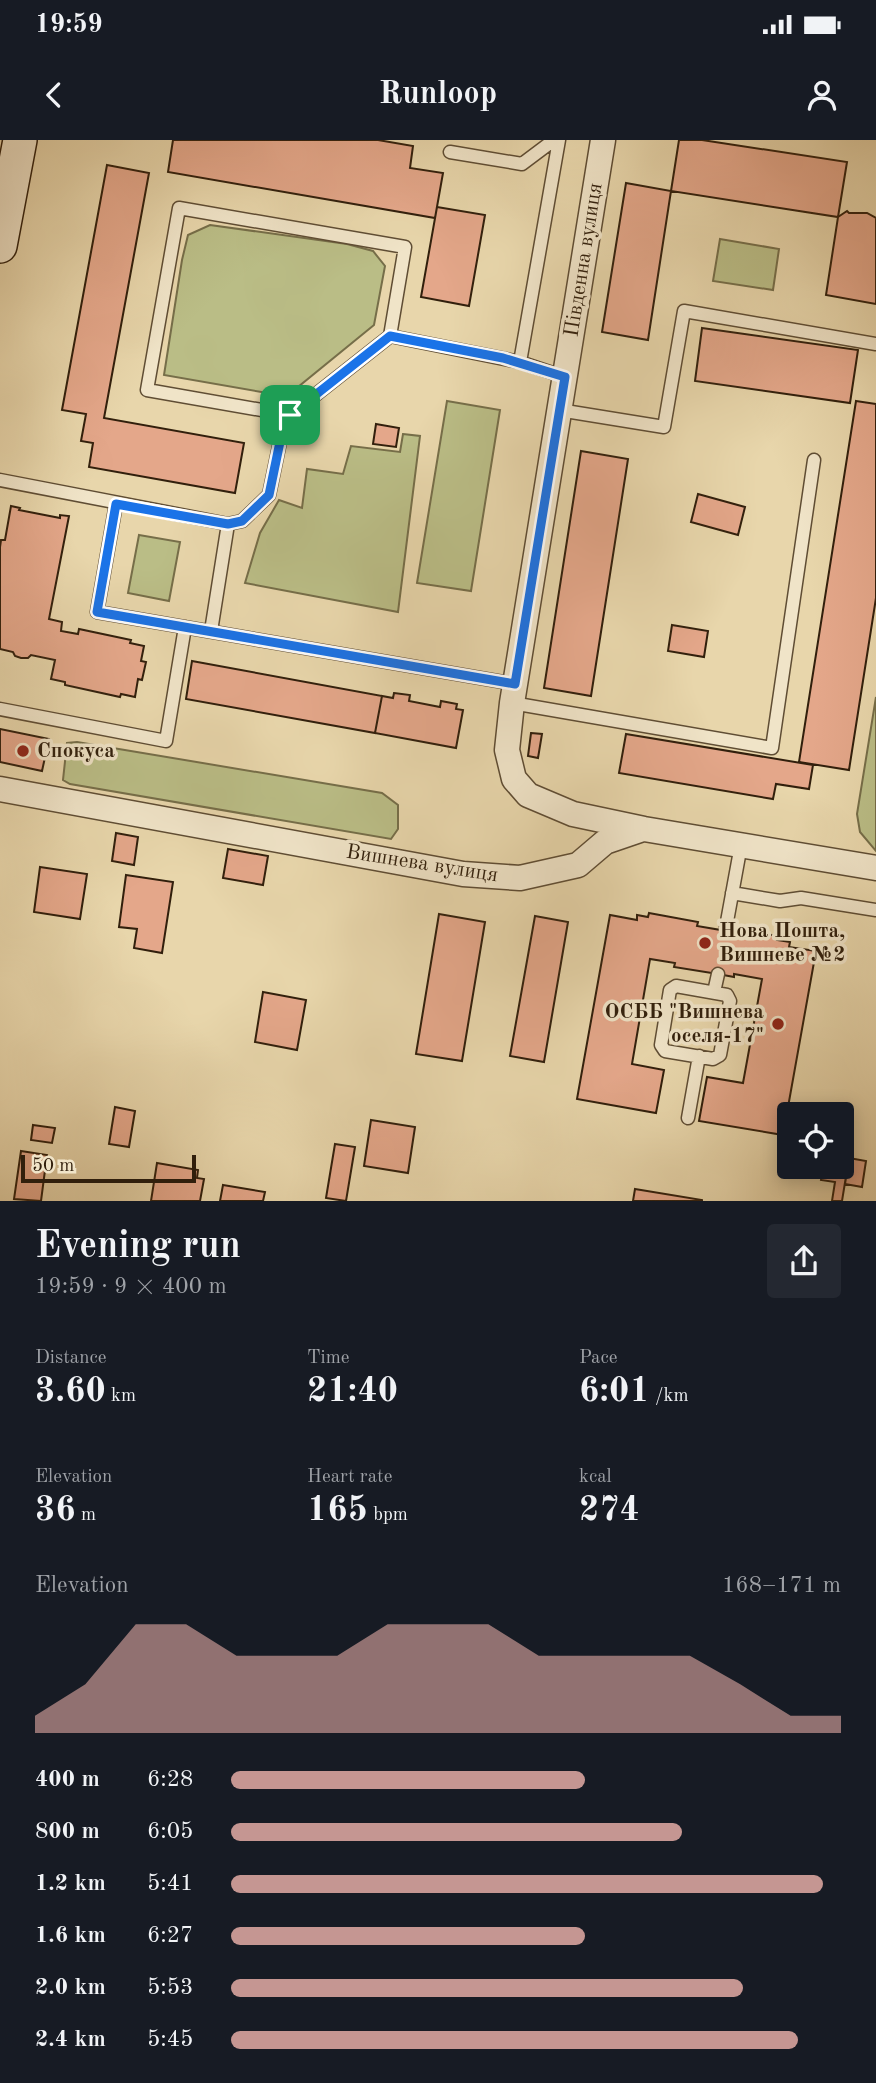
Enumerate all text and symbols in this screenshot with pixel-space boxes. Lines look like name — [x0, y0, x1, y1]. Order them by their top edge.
text: 19:59 — [35, 12, 103, 38]
icon: back — [35, 76, 73, 114]
icon: person — [803, 76, 841, 114]
text: Runloop — [379, 79, 497, 111]
street label: Південна вулиця — [561, 181, 607, 339]
pin — [260, 385, 320, 445]
icon: arrive — [271, 396, 309, 434]
place label: Спокуса — [37, 741, 115, 762]
marker: Спокуса — [15, 743, 31, 759]
street label: Вишнева вулиця — [344, 842, 500, 886]
place label: Нова Пошта, Вишневе №2 — [719, 921, 845, 966]
marker: Нова Пошта, Вишневе №2 — [697, 935, 713, 951]
place label: ОСББ "Вишнева оселя-17" — [605, 1002, 764, 1047]
marker: ОСББ "Вишнева оселя-17" — [770, 1016, 786, 1032]
map controls — [777, 1102, 854, 1179]
button: locate — [777, 1102, 854, 1179]
scale bar — [21, 1152, 196, 1184]
text: 50 m — [32, 1157, 74, 1176]
button: share — [767, 1224, 841, 1298]
text: Evening run — [35, 1228, 241, 1266]
text: 19:59 · 9 × 400 m — [35, 1275, 227, 1298]
text: Distance — [35, 1349, 107, 1368]
text: Time — [307, 1349, 350, 1368]
text: Pace — [579, 1349, 618, 1368]
text: 3.60 — [35, 1374, 106, 1409]
text: 21:40 — [307, 1374, 398, 1409]
text: 6:01 — [579, 1374, 650, 1409]
text: km — [106, 1387, 136, 1406]
text: /km — [650, 1387, 689, 1406]
text: Elevation — [35, 1468, 112, 1487]
text: Heart rate — [307, 1468, 392, 1487]
text: kcal — [579, 1468, 612, 1487]
text: 36 — [35, 1493, 76, 1528]
text: 165 — [307, 1493, 368, 1528]
text: 274 — [579, 1493, 640, 1528]
text: m — [76, 1506, 96, 1525]
text: bpm — [368, 1506, 408, 1525]
text: Elevation — [35, 1574, 129, 1597]
text: 168–171 m — [722, 1574, 841, 1597]
text: 400 m — [35, 1768, 100, 1791]
text: 6:28 — [147, 1768, 193, 1791]
text: 800 m — [35, 1820, 100, 1843]
text: 6:05 — [147, 1820, 193, 1843]
text: 1.2 km — [35, 1872, 106, 1895]
text: 5:41 — [147, 1872, 193, 1895]
text: 1.6 km — [35, 1924, 106, 1947]
text: 6:27 — [147, 1924, 193, 1947]
text: 2.0 km — [35, 1976, 106, 1999]
text: 5:53 — [147, 1976, 193, 1999]
text: 2.4 km — [35, 2028, 106, 2051]
text: 5:45 — [147, 2028, 193, 2051]

